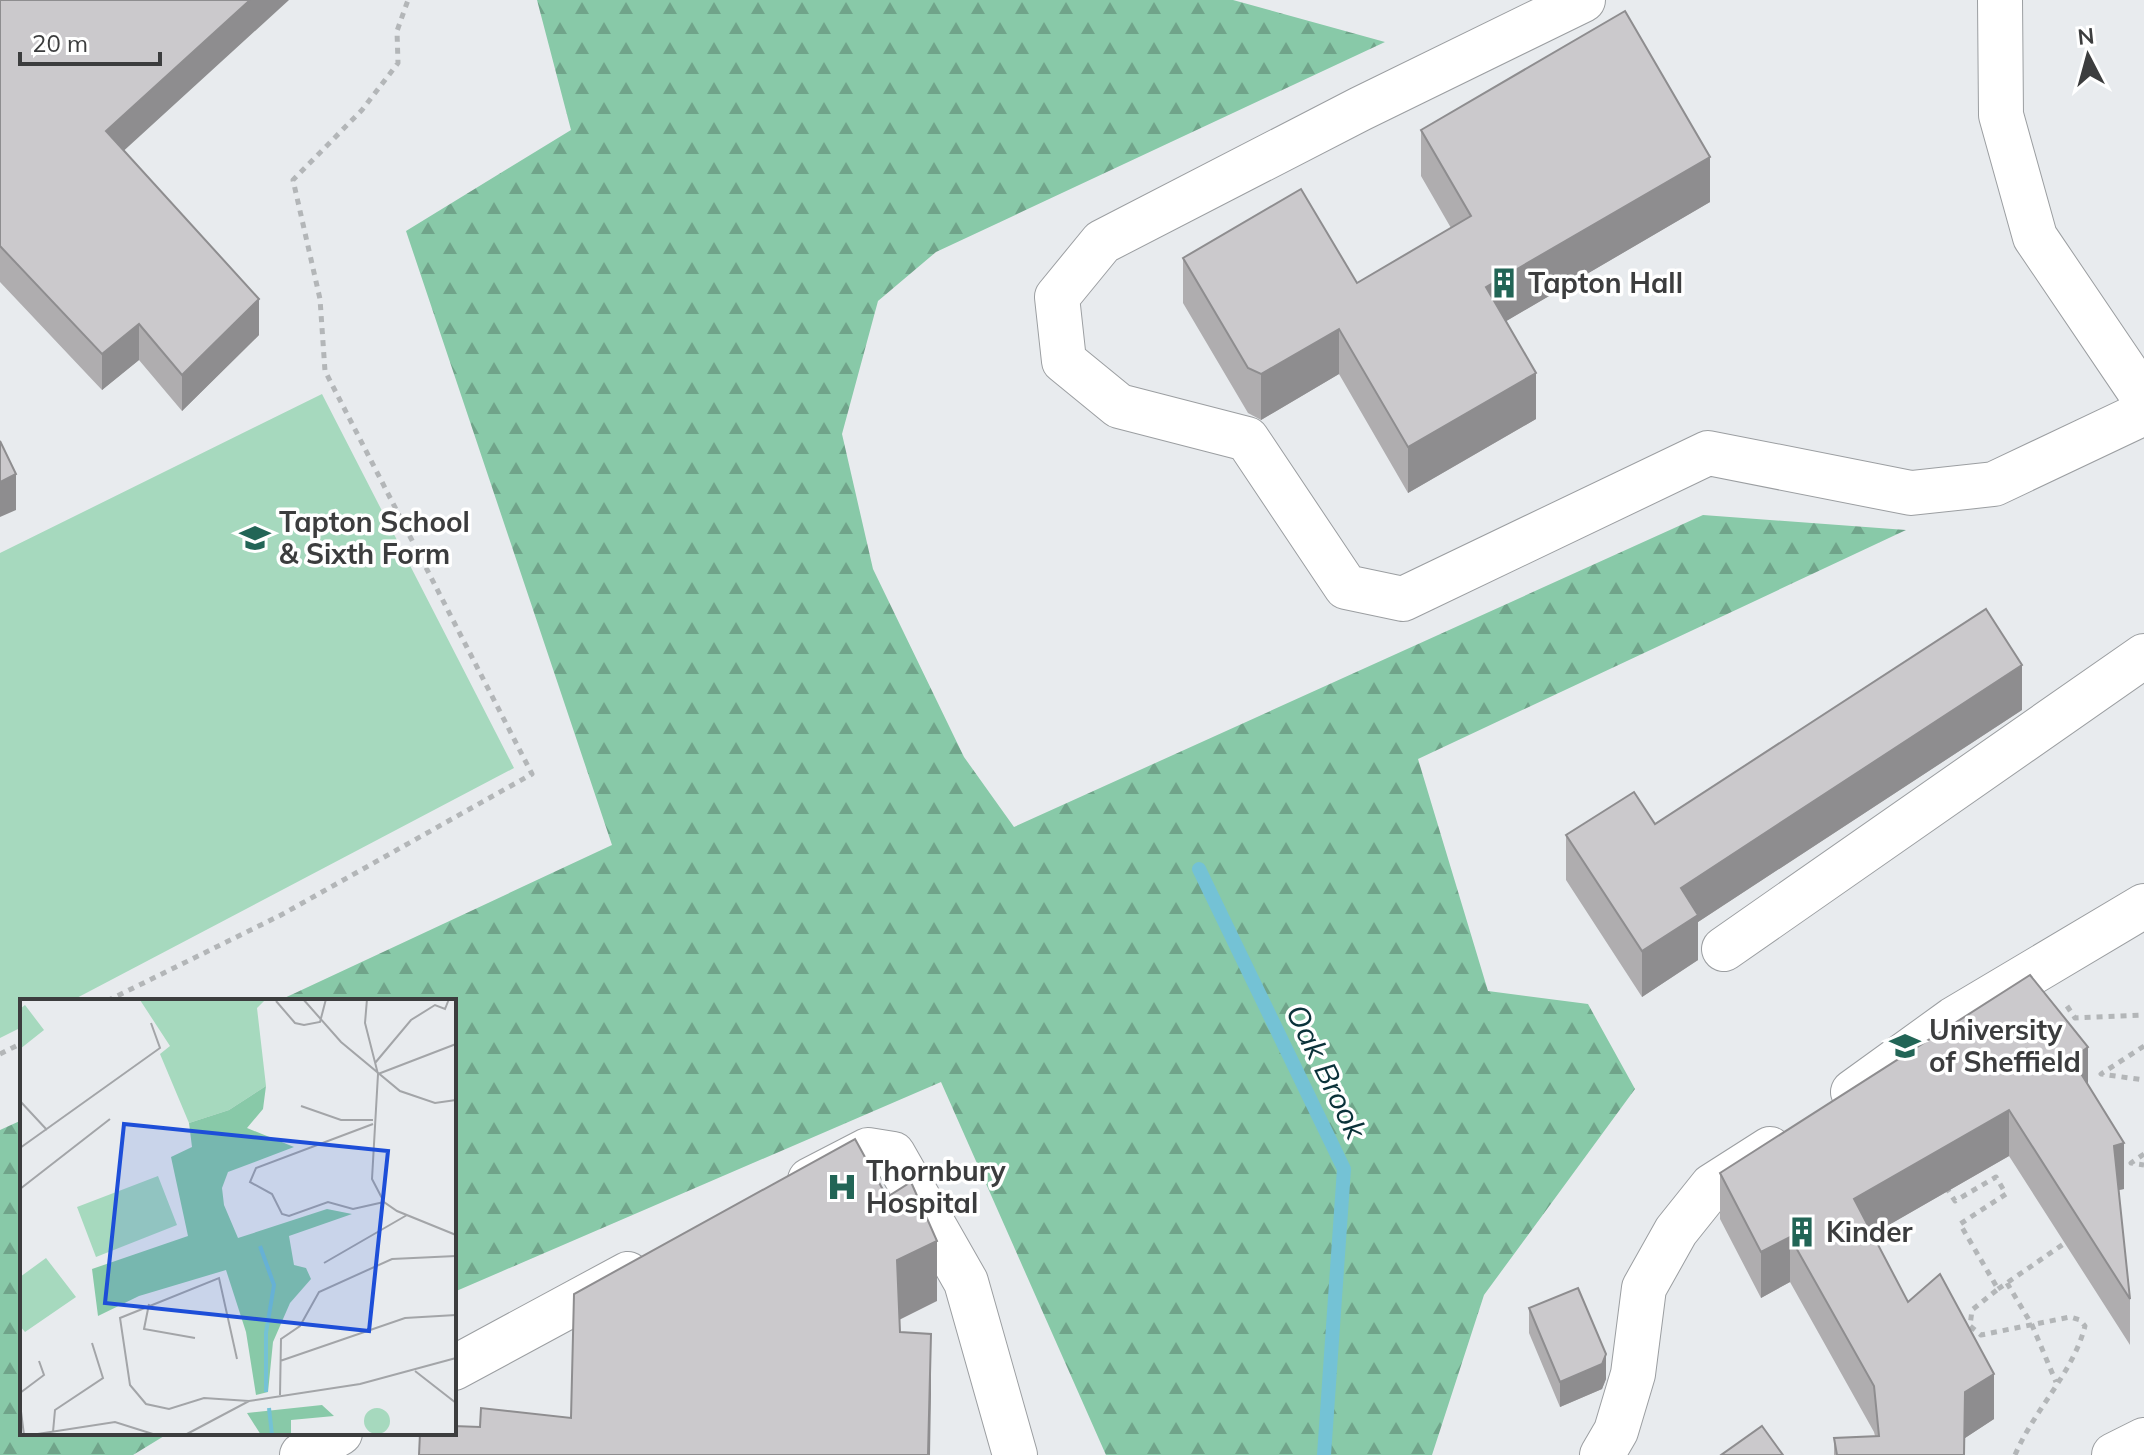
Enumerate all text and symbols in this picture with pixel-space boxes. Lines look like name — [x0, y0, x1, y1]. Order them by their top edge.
scale bar — [20, 16, 160, 66]
north arrow — [2048, 16, 2128, 96]
text: N — [2076, 21, 2096, 51]
text: 20 m — [32, 28, 88, 58]
place label: Tapton Hall — [1528, 265, 1683, 300]
building icon: Tapton Hall — [1487, 266, 1521, 300]
place label: Tapton School & Sixth Form — [279, 504, 470, 571]
school or university icon: Tapton School & Sixth Form — [238, 521, 272, 555]
water label: Oak Brook — [1278, 998, 1376, 1147]
inset map — [20, 999, 456, 1435]
place label: University of Sheffield — [1929, 1012, 2081, 1079]
school or university icon: University of Sheffield — [1888, 1029, 1922, 1063]
place label: Thornbury Hospital — [866, 1153, 1007, 1220]
hospital icon: Thornbury Hospital — [825, 1170, 859, 1204]
place label: Kinder — [1826, 1214, 1913, 1249]
building icon: Kinder — [1785, 1215, 1819, 1249]

